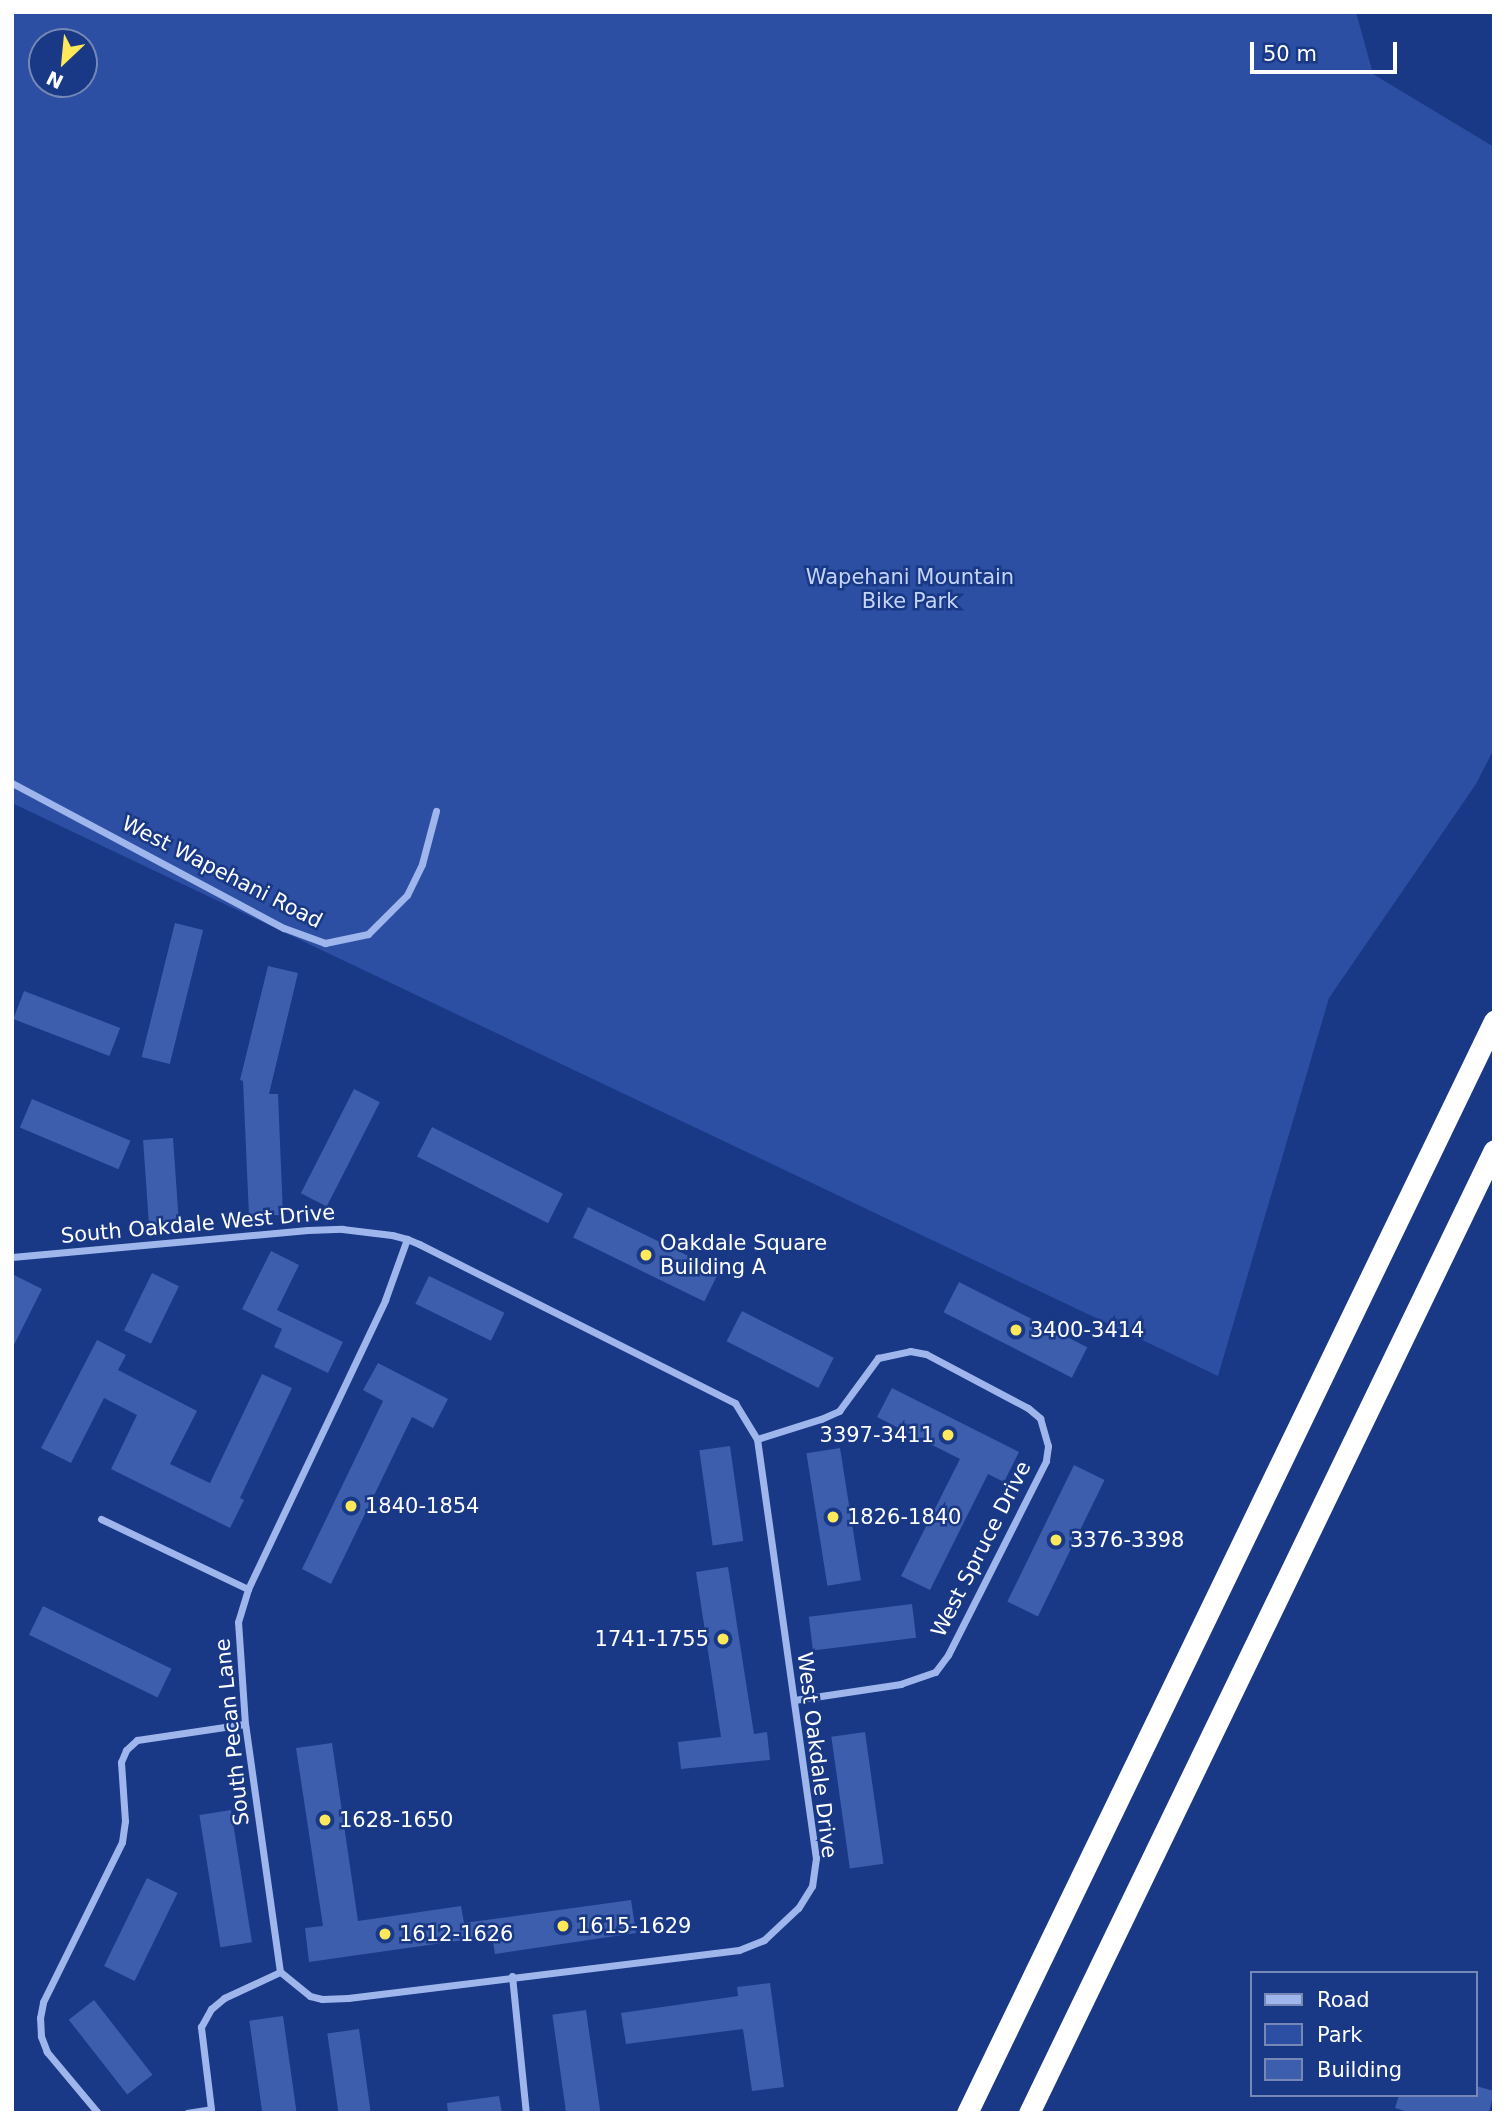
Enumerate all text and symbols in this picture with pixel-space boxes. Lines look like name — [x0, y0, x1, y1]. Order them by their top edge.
north arrow — [28, 28, 98, 98]
scale bar — [1254, 28, 1401, 72]
text: 50 m — [1263, 42, 1317, 66]
text: N — [43, 67, 67, 93]
park label: Wapehani Mountain Bike Park — [806, 564, 1014, 614]
street label: West Wapehani Road — [118, 810, 326, 934]
street label: South Oakdale West Drive — [60, 1199, 336, 1249]
place label: Oakdale Square Building A — [660, 1230, 827, 1280]
marker: Oakdale Square Building A — [638, 1247, 654, 1263]
place label: 3400-3414 — [1030, 1317, 1144, 1343]
marker: 3400-3414 — [1008, 1322, 1024, 1338]
place label: 3397-3411 — [820, 1422, 934, 1448]
marker: 3397-3411 — [940, 1427, 956, 1443]
street label: West Spruce Drive — [926, 1457, 1036, 1641]
place label: 1840-1854 — [365, 1493, 479, 1519]
marker: 1840-1854 — [343, 1498, 359, 1514]
place label: 1826-1840 — [847, 1504, 961, 1530]
marker: 1826-1840 — [825, 1509, 841, 1525]
place label: 3376-3398 — [1070, 1527, 1184, 1553]
marker: 3376-3398 — [1048, 1532, 1064, 1548]
place label: 1741-1755 — [595, 1626, 709, 1652]
marker: 1741-1755 — [715, 1631, 731, 1647]
street label: South Pecan Lane — [210, 1637, 254, 1827]
street label: West Oakdale Drive — [792, 1650, 842, 1860]
place label: 1628-1650 — [339, 1807, 453, 1833]
marker: 1628-1650 — [317, 1812, 333, 1828]
place label: 1615-1629 — [577, 1913, 691, 1939]
marker: 1615-1629 — [555, 1918, 571, 1934]
place label: 1612-1626 — [399, 1921, 513, 1947]
marker: 1612-1626 — [377, 1926, 393, 1942]
legend — [1250, 1971, 1478, 2097]
text: Road — [1317, 1988, 1370, 2012]
text: Park — [1317, 2023, 1362, 2047]
text: Building — [1317, 2058, 1402, 2082]

